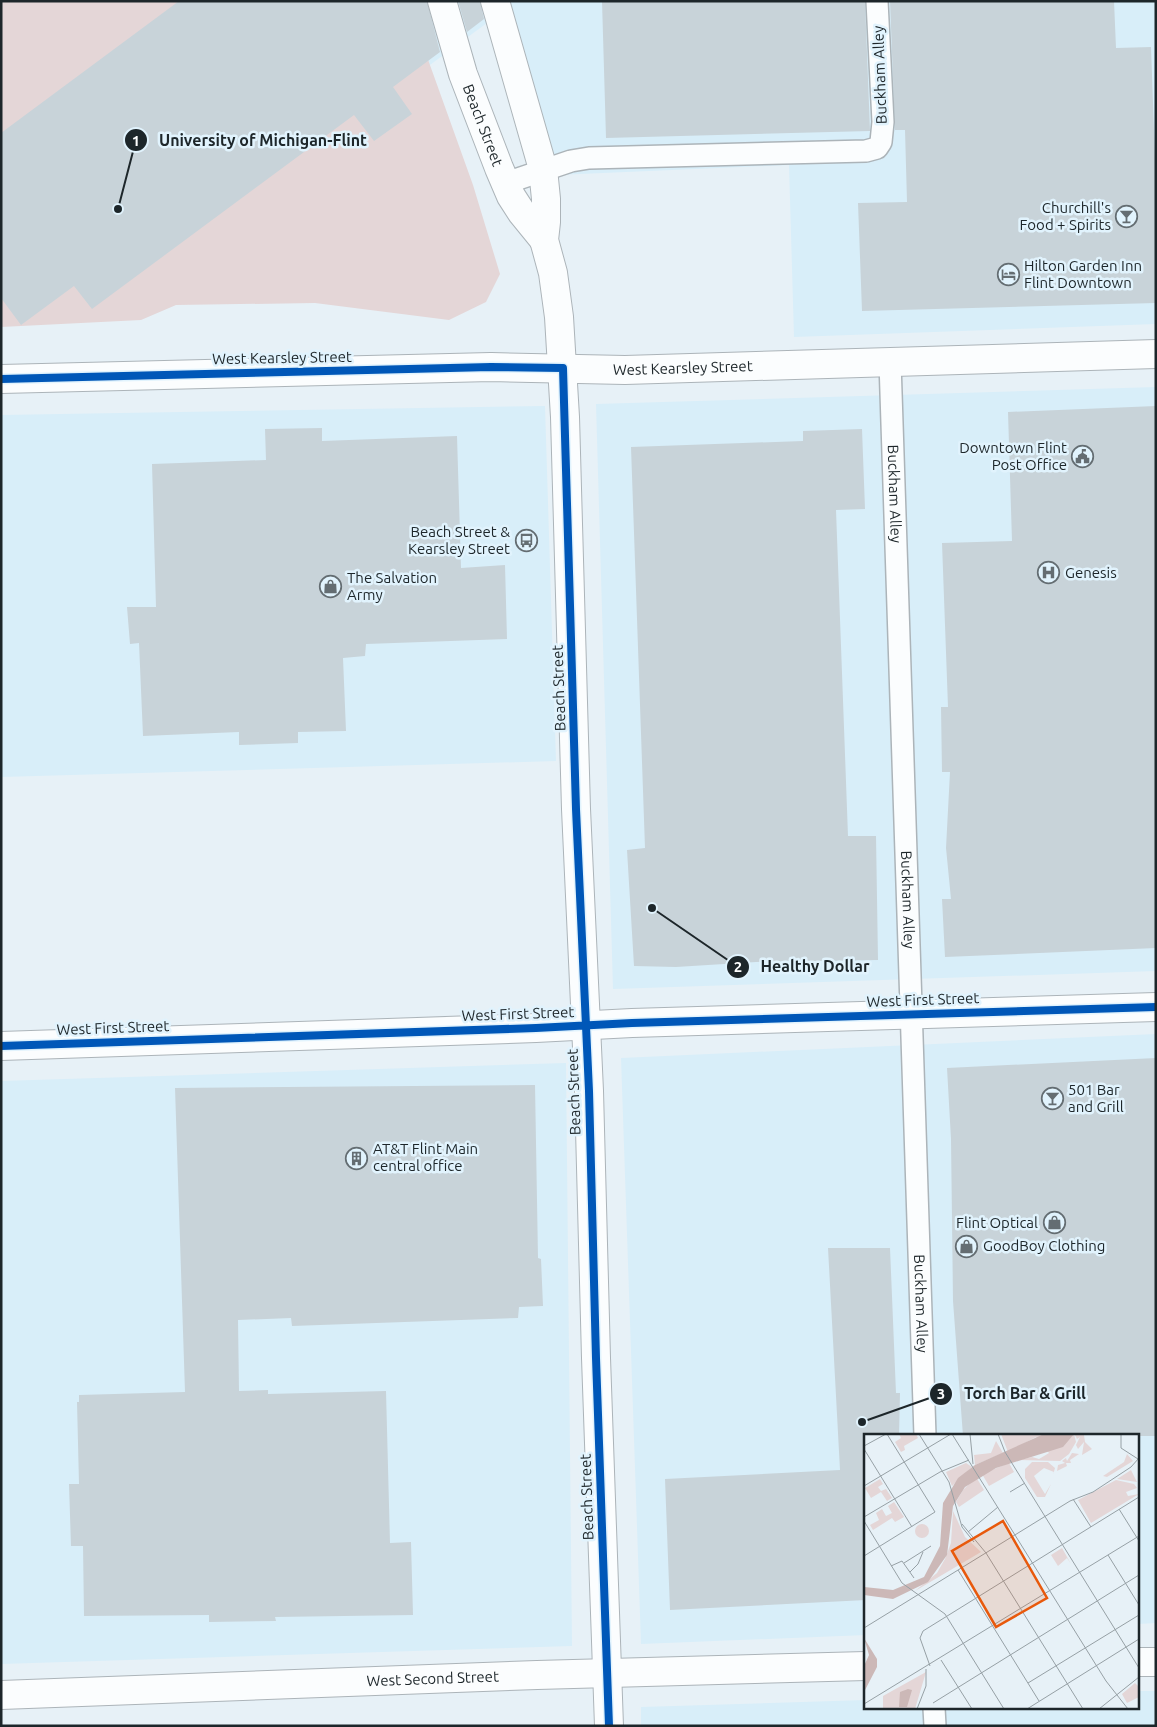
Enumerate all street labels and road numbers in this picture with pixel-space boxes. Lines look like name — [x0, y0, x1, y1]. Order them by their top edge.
street label: Buckham Alley — [869, 26, 890, 124]
street label: Beach Street — [460, 82, 507, 169]
street label: West Kearsley Street — [212, 348, 352, 367]
street label: West Kearsley Street — [613, 357, 753, 378]
street label: Buckham Alley — [885, 444, 905, 543]
street label: Beach Street — [548, 644, 569, 731]
street label: Buckham Alley — [898, 850, 918, 949]
street label: West First Street — [866, 989, 980, 1010]
street label: West First Street — [461, 1003, 575, 1024]
street label: West First Street — [56, 1017, 170, 1038]
street label: Beach Street — [563, 1048, 584, 1135]
street label: Buckham Alley — [911, 1254, 931, 1353]
street label: Beach Street — [576, 1453, 597, 1540]
street label: West Second Street — [366, 1667, 499, 1689]

